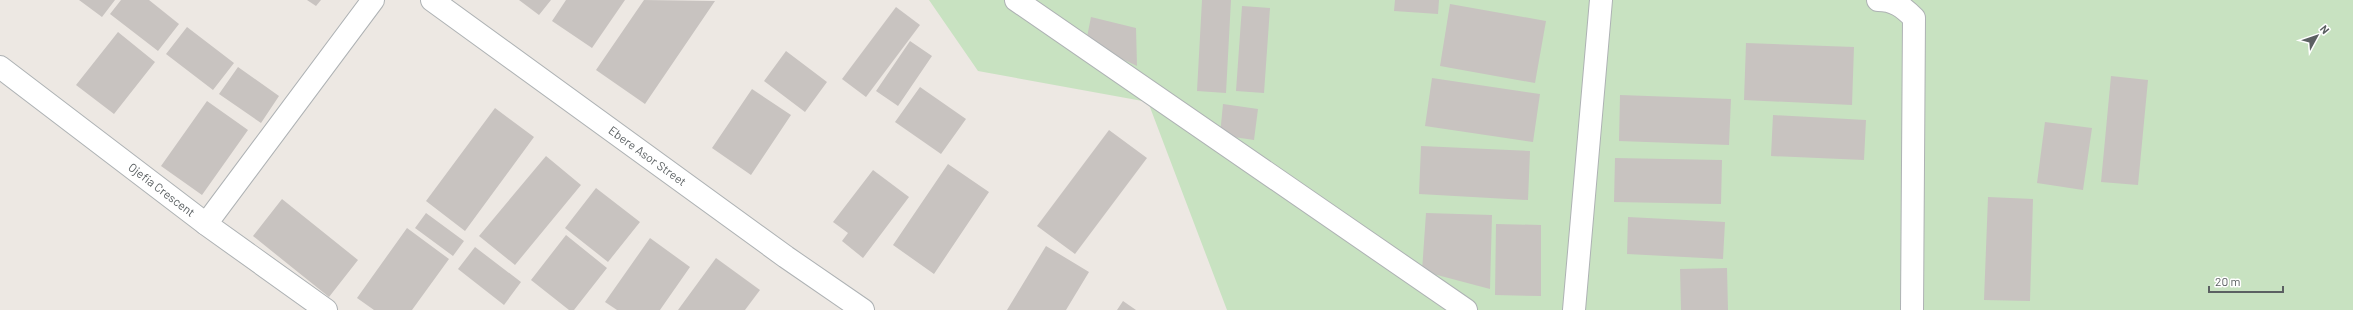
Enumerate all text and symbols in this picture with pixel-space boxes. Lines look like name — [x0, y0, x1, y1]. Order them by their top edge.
north arrow — [2297, 16, 2337, 56]
text: N — [2318, 22, 2332, 36]
street label: Ebere Asor Street — [606, 123, 689, 188]
street label: Ojefia Crescent — [126, 159, 198, 219]
scale bar — [2209, 268, 2283, 294]
text: 20 m — [2215, 274, 2241, 288]

